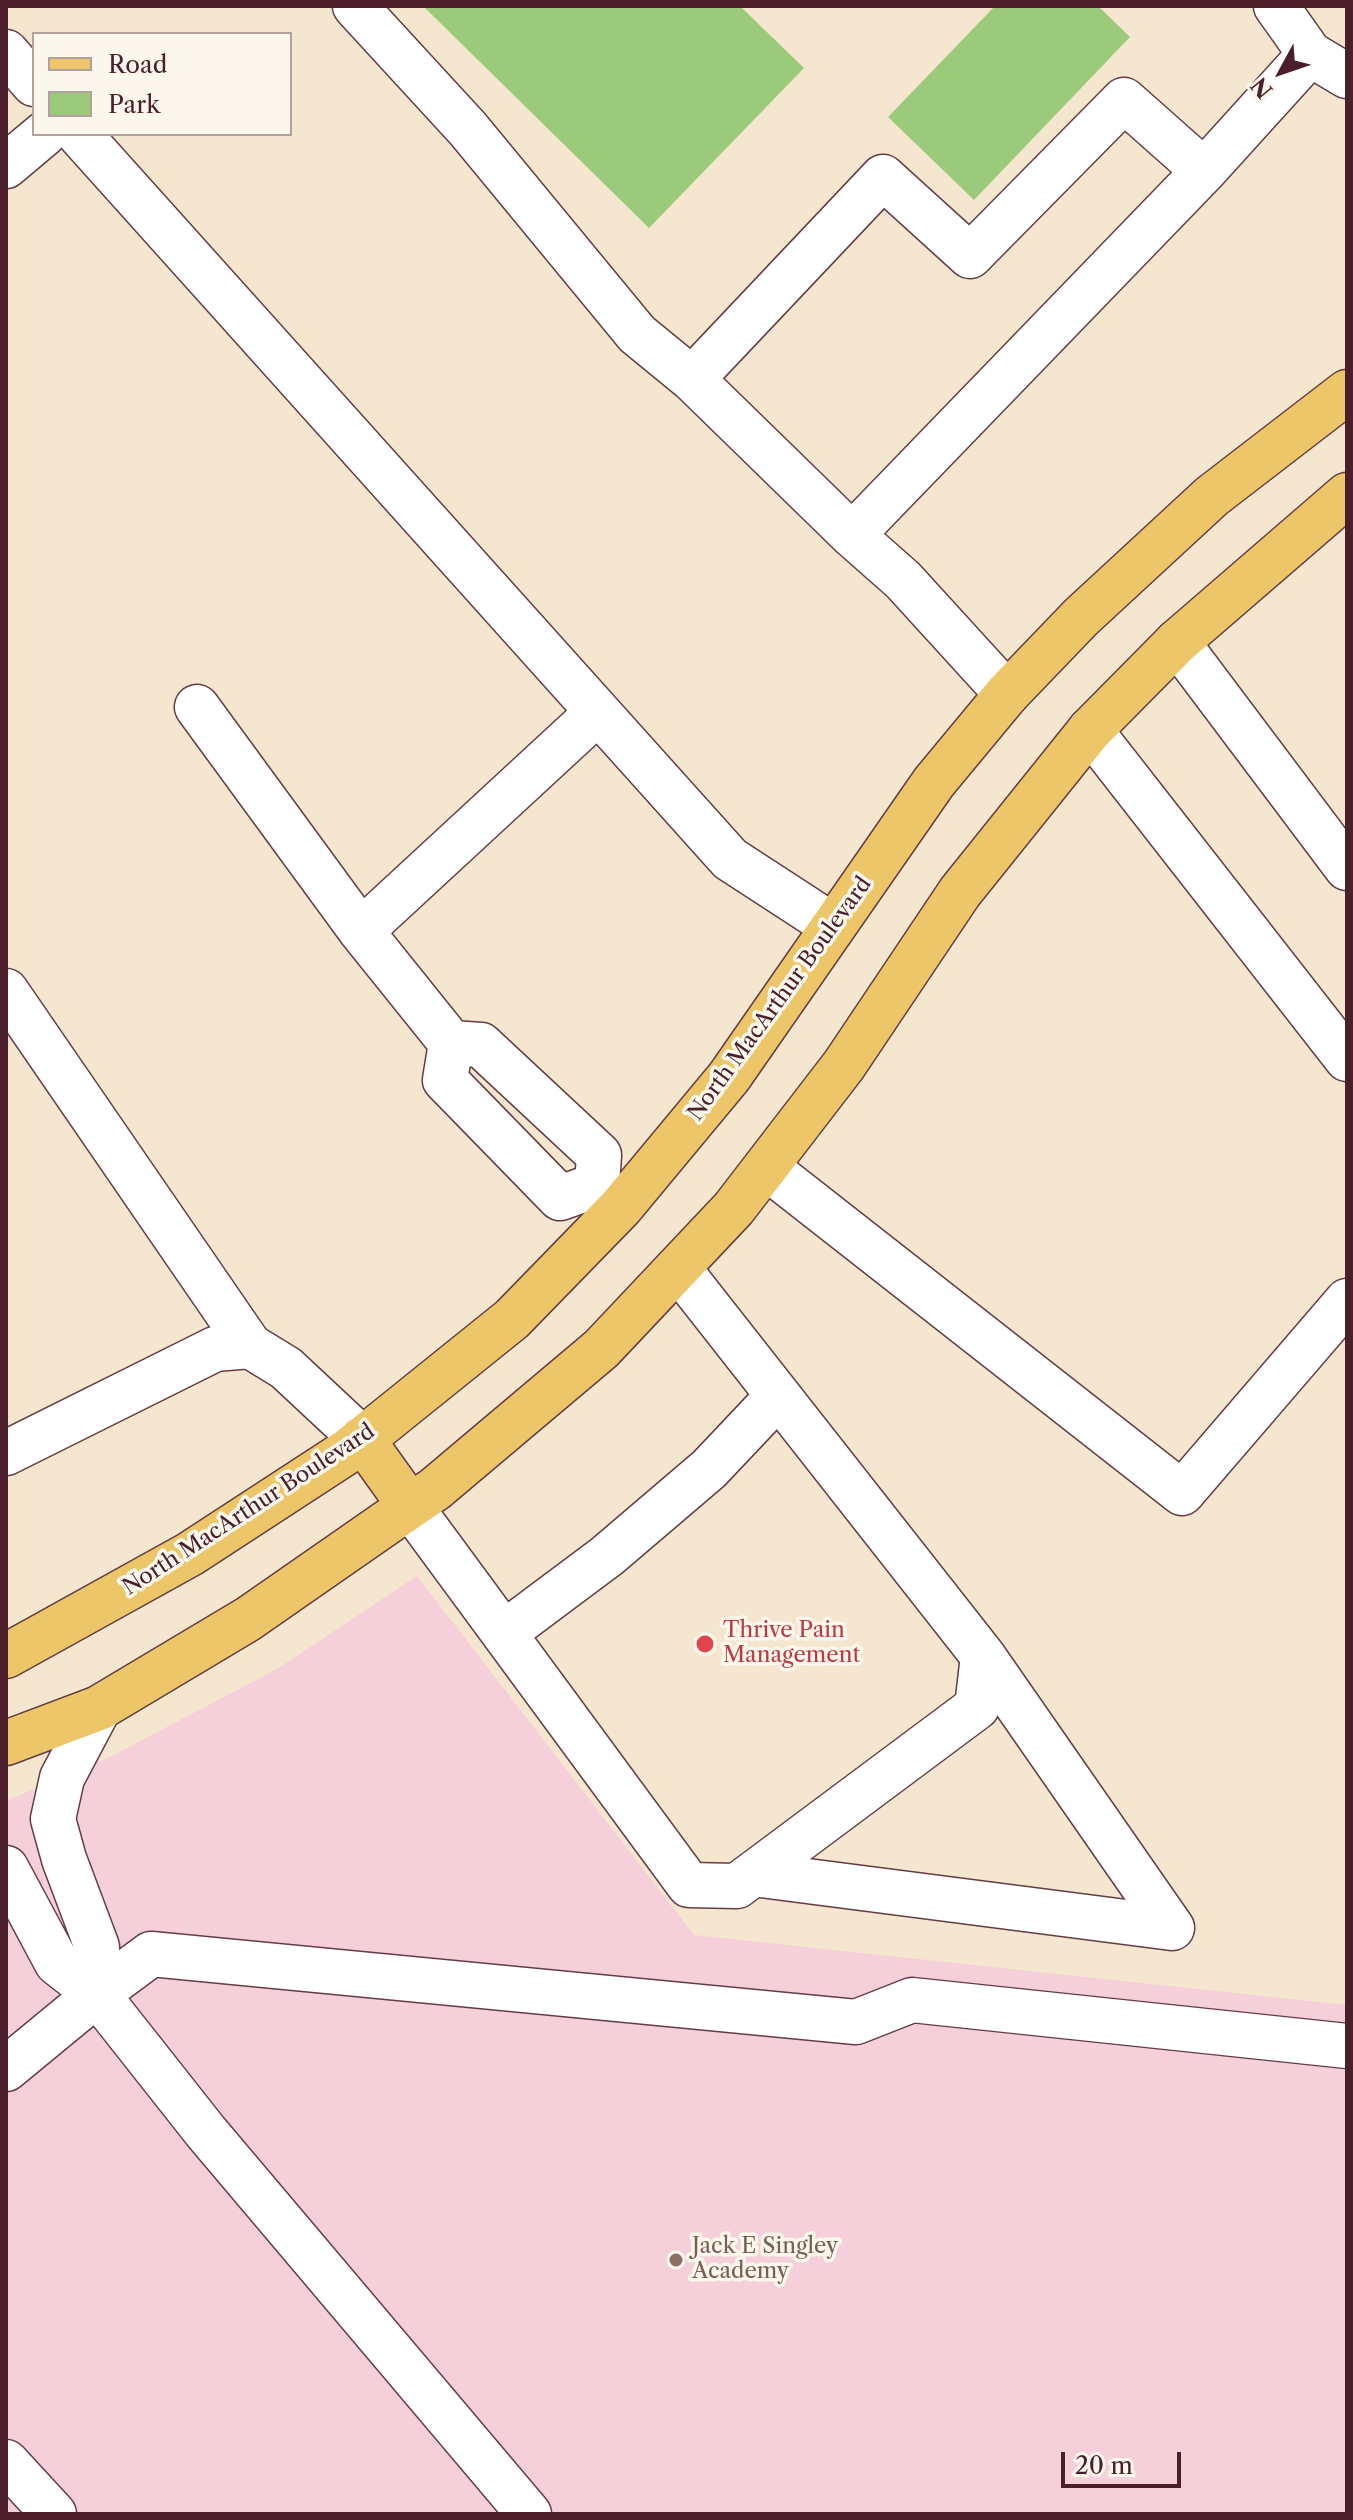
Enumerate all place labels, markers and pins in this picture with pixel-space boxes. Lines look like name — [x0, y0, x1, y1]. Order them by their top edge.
place label: Thrive Pain Management — [723, 1618, 860, 1670]
marker: Thrive Pain Management — [694, 1633, 716, 1655]
place label: Jack E Singley Academy — [692, 2234, 838, 2286]
marker: Jack E Singley Academy — [667, 2251, 685, 2269]

